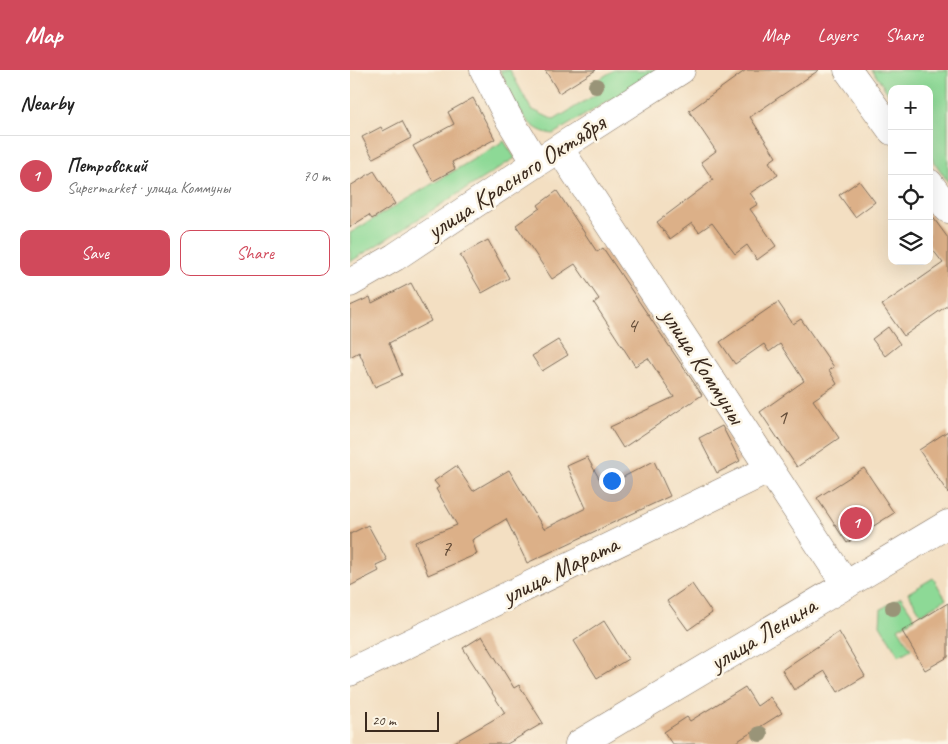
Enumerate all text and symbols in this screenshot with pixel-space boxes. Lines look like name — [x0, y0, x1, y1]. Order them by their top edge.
text: Map — [25, 20, 62, 50]
text: Map — [762, 24, 790, 46]
text: Layers — [818, 24, 857, 46]
text: Share — [885, 24, 923, 46]
map controls — [888, 85, 933, 265]
button: + — [888, 85, 933, 130]
text: Nearby — [20, 90, 73, 116]
street label: улица Красного Октября — [419, 106, 613, 248]
button: − — [888, 130, 933, 175]
text: Петровский — [67, 154, 147, 178]
text: 1 — [32, 166, 40, 186]
text: 70 m — [303, 166, 330, 186]
button: locate — [888, 175, 933, 220]
text: Supermarket · улица Коммуны — [67, 178, 230, 198]
button: layers — [888, 220, 933, 265]
button: Save — [20, 230, 170, 276]
button: Share — [180, 230, 330, 276]
street label: улица Коммуны — [653, 300, 753, 432]
house number: 4 — [627, 311, 639, 339]
house number: 1 — [777, 403, 788, 431]
your location — [599, 468, 625, 494]
pin: 1 — [840, 504, 872, 542]
street label: улица Марата — [495, 527, 626, 613]
house number: 7 — [441, 534, 452, 562]
street label: улица Ленина — [702, 588, 825, 679]
scale bar — [365, 709, 439, 732]
text: 20 m — [372, 712, 396, 729]

